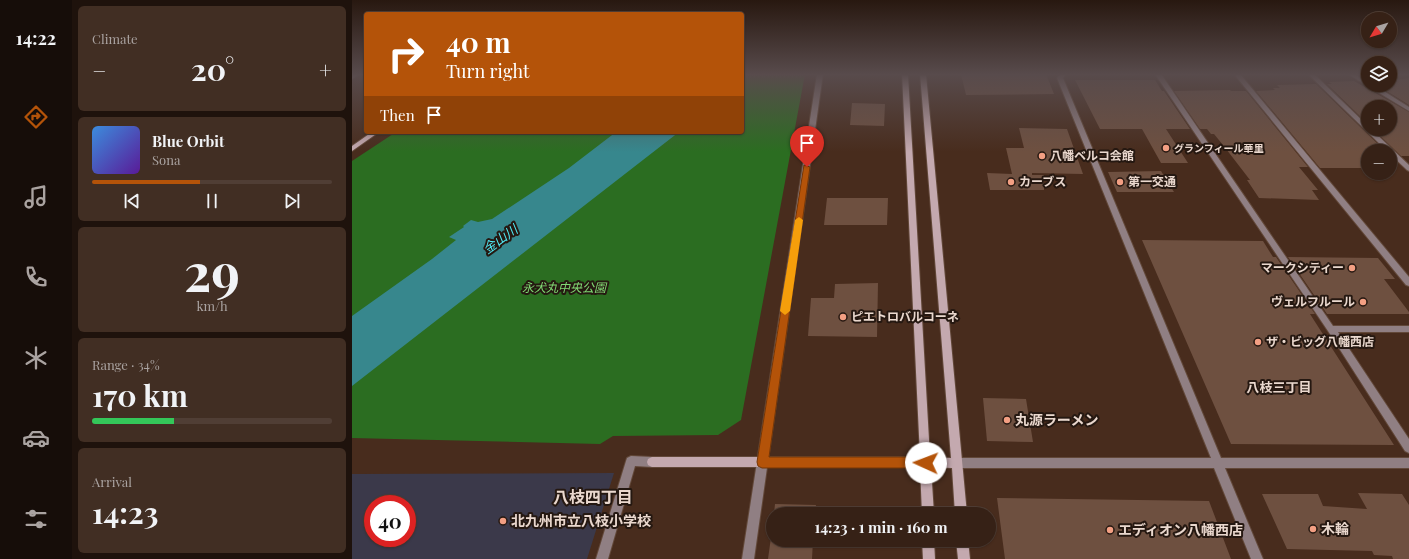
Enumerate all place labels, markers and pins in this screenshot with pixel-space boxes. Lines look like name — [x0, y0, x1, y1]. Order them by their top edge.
pin — [790, 126, 824, 167]
place label: グランフィール華里 — [1174, 141, 1264, 155]
marker: グランフィール華里 — [1161, 143, 1171, 153]
place label: 八幡ベルコ会館 — [1050, 147, 1134, 163]
marker: 八幡ベルコ会館 — [1037, 151, 1047, 161]
place label: カーブス — [1019, 173, 1066, 189]
place label: 第一交通 — [1128, 173, 1176, 189]
marker: カーブス — [1006, 177, 1016, 187]
marker: 第一交通 — [1115, 177, 1125, 187]
place label: マークシティー — [1261, 259, 1344, 275]
marker: マークシティー — [1347, 263, 1357, 273]
place label: ヴェルフルール — [1271, 293, 1355, 309]
marker: ヴェルフルール — [1358, 297, 1368, 307]
place label: ピエトロバルコーネ — [851, 308, 959, 324]
marker: ピエトロバルコーネ — [838, 312, 848, 322]
place label: ザ・ビッグ八幡西店 — [1266, 333, 1374, 349]
marker: ザ・ビッグ八幡西店 — [1253, 337, 1263, 347]
place label: 丸源ラーメン — [1015, 410, 1098, 429]
marker: 丸源ラーメン — [1002, 415, 1012, 425]
place label: 北九州市立八枝小学校 — [511, 511, 651, 530]
marker: 北九州市立八枝小学校 — [498, 516, 508, 526]
place label: 木輪 — [1321, 519, 1349, 538]
place label: エディオン八幡西店 — [1118, 520, 1243, 539]
marker: 木輪 — [1308, 524, 1318, 534]
marker: エディオン八幡西店 — [1105, 525, 1115, 535]

